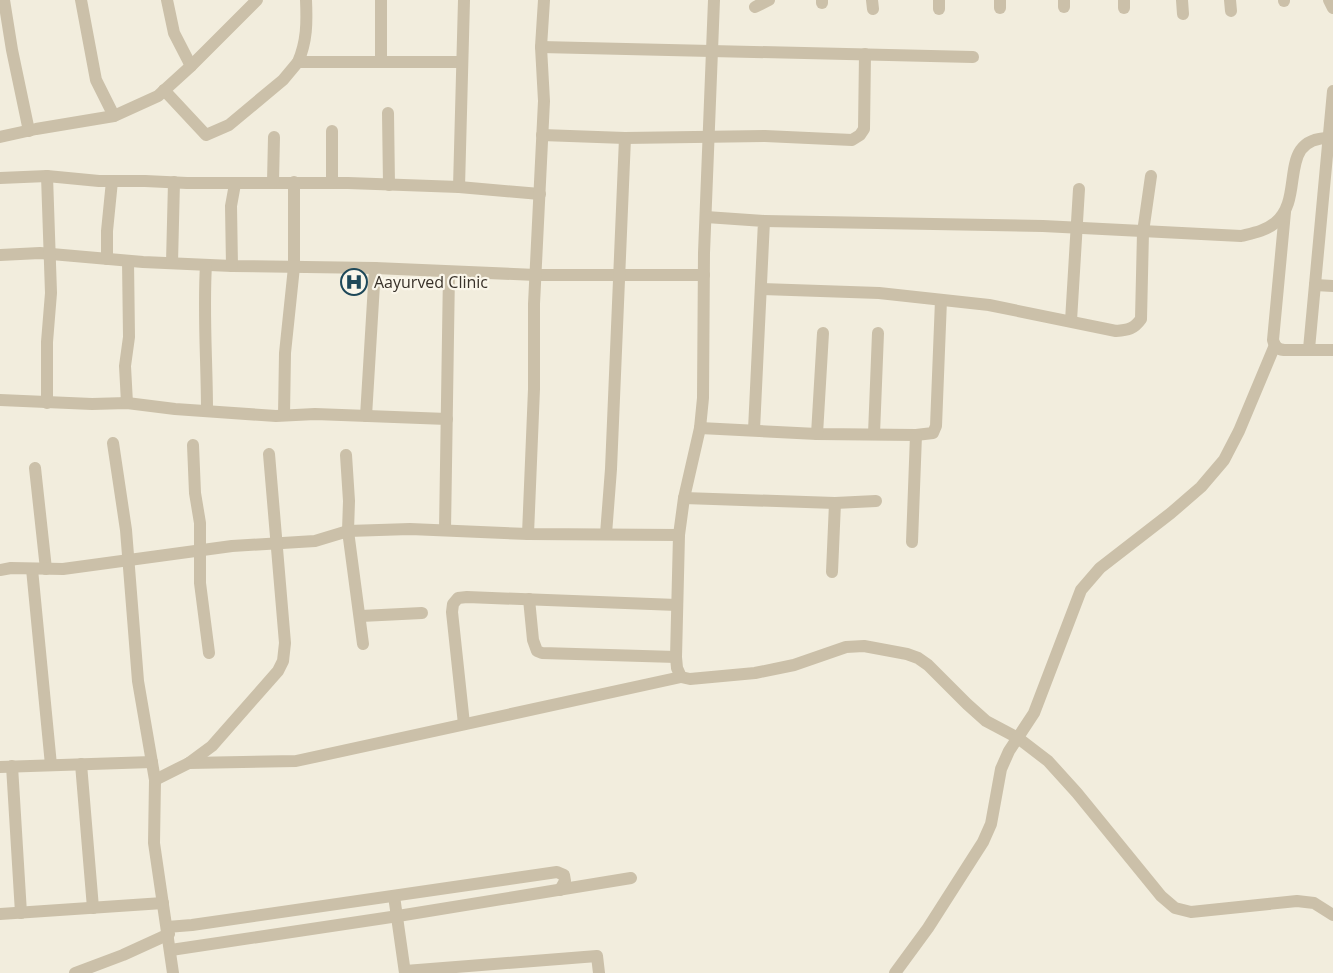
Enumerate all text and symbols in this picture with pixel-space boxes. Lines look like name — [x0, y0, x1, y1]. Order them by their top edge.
hospital icon: Aayurved Clinic — [339, 267, 369, 297]
place label: Aayurved Clinic — [374, 271, 488, 293]

